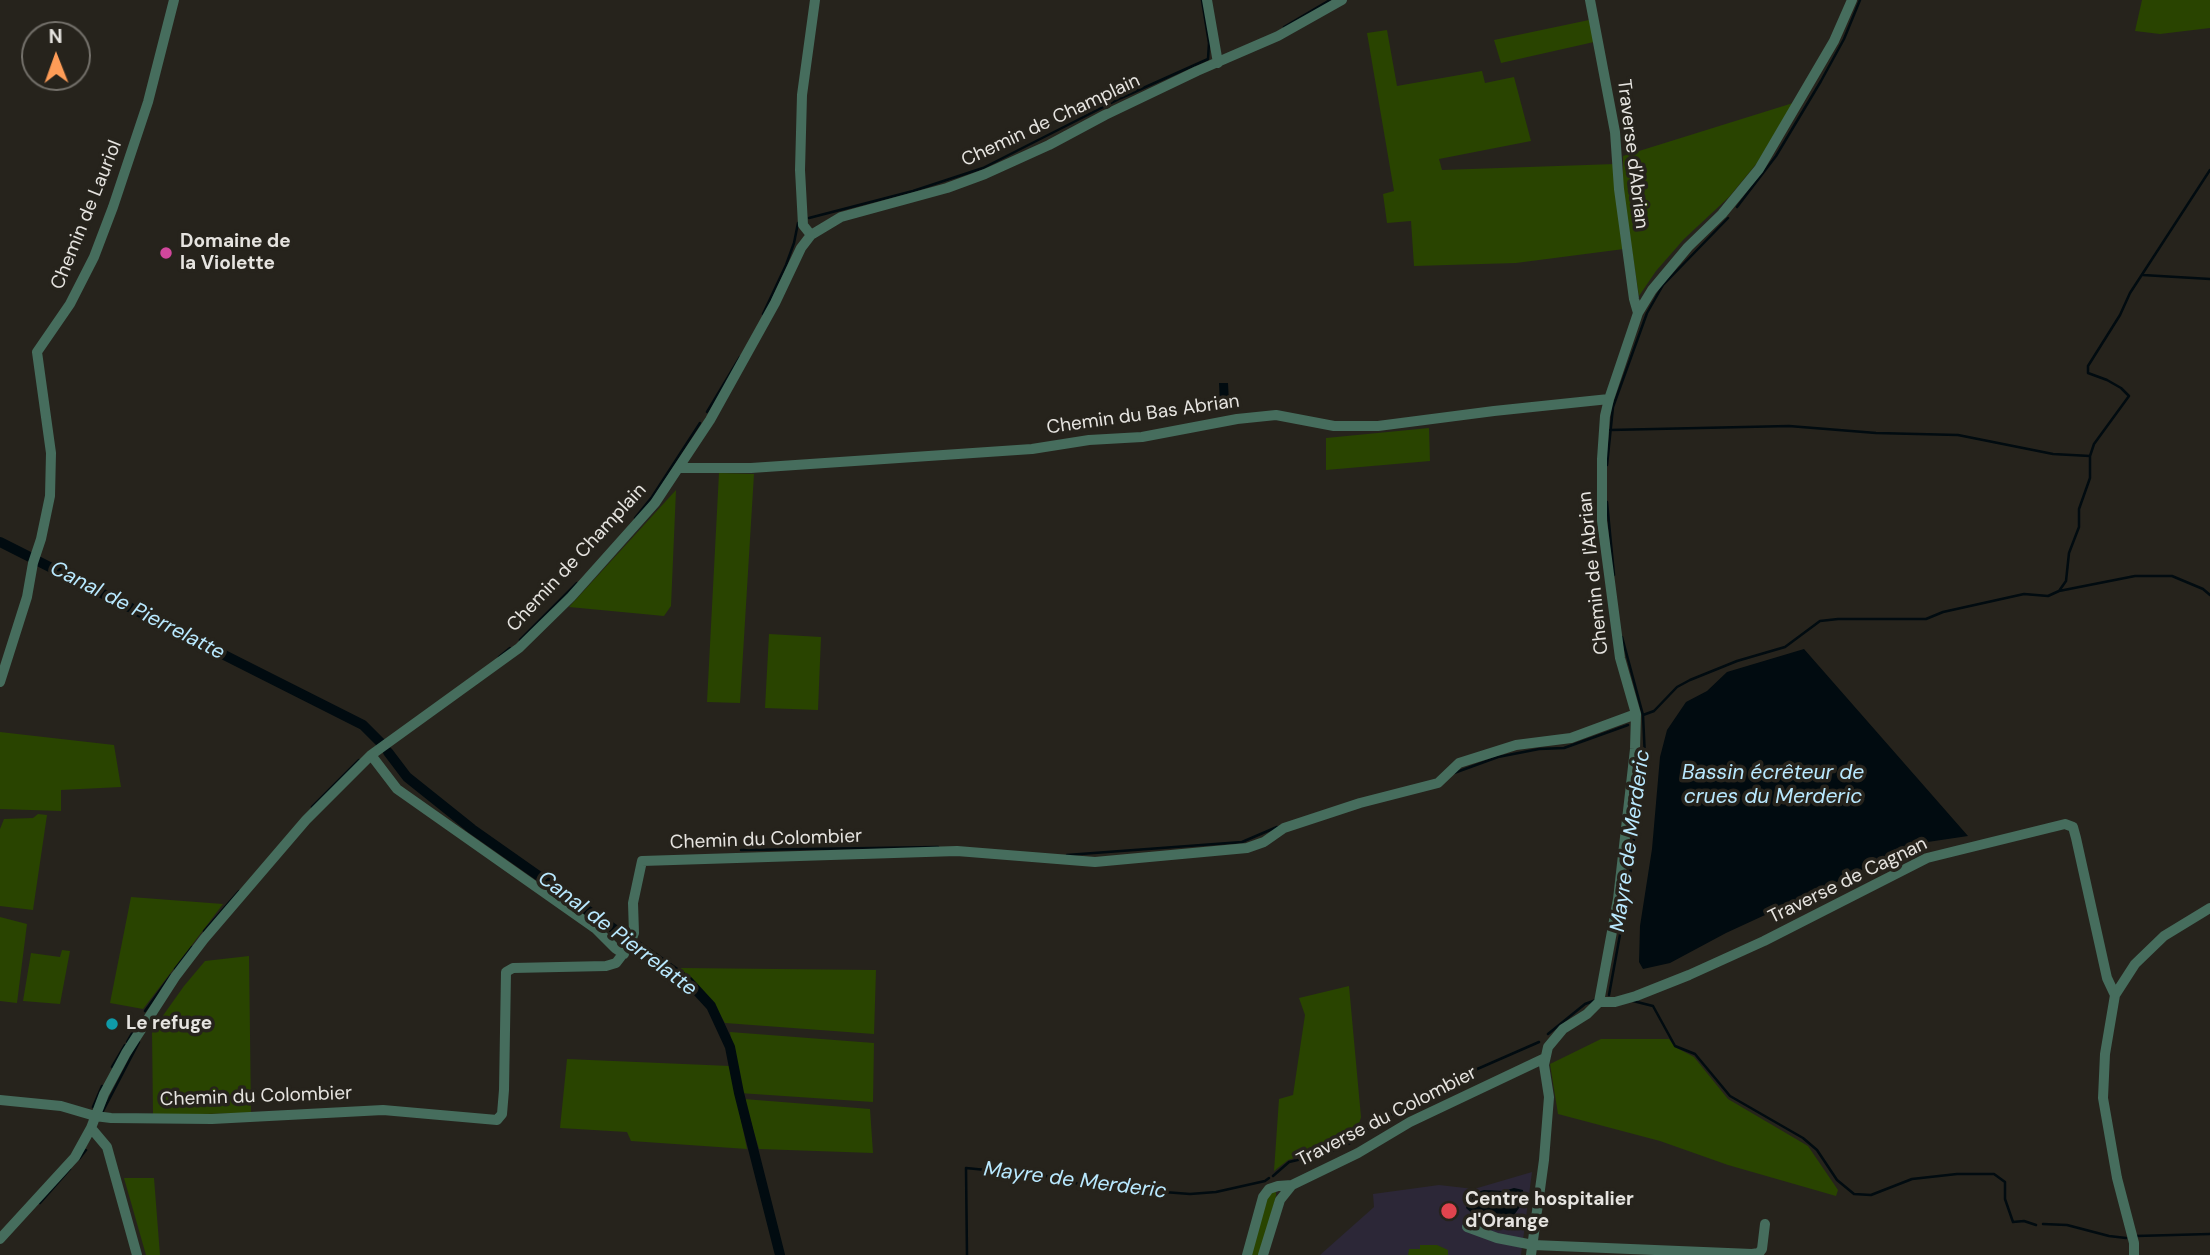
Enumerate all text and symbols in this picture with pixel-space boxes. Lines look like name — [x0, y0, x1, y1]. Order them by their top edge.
north arrow — [21, 21, 91, 91]
text: N — [49, 24, 63, 49]
street label: Chemin de Champlain — [958, 70, 1144, 172]
street label: Traverse d'Abrian — [1612, 78, 1652, 230]
street label: Chemin de Lauriol — [47, 137, 127, 293]
place label: Domaine de la Violette — [180, 231, 291, 275]
marker: Domaine de la Violette — [158, 245, 174, 261]
street label: Chemin du Bas Abrian — [1045, 390, 1241, 440]
street label: Chemin de Champlain — [502, 479, 652, 637]
street label: Chemin de l'Abrian — [1574, 490, 1614, 656]
water label: Canal de Pierrelatte — [45, 556, 229, 666]
water label: Mayre de Merderic — [1606, 748, 1656, 934]
water label: Bassin écrêteur de crues du Merderic — [1682, 760, 1864, 810]
street label: Chemin du Colombier — [670, 825, 862, 855]
street label: Traverse de Cagnan — [1765, 833, 1931, 929]
water label: Canal de Pierrelatte — [532, 866, 702, 1002]
place label: Le refuge — [126, 1013, 212, 1035]
marker: Le refuge — [104, 1016, 120, 1032]
street label: Traverse du Colombier — [1293, 1062, 1481, 1172]
street label: Chemin du Colombier — [160, 1082, 352, 1112]
water label: Mayre de Merderic — [982, 1157, 1168, 1205]
place label: Centre hospitalier d'Orange — [1465, 1189, 1634, 1233]
marker: Centre hospitalier d'Orange — [1439, 1201, 1459, 1221]

